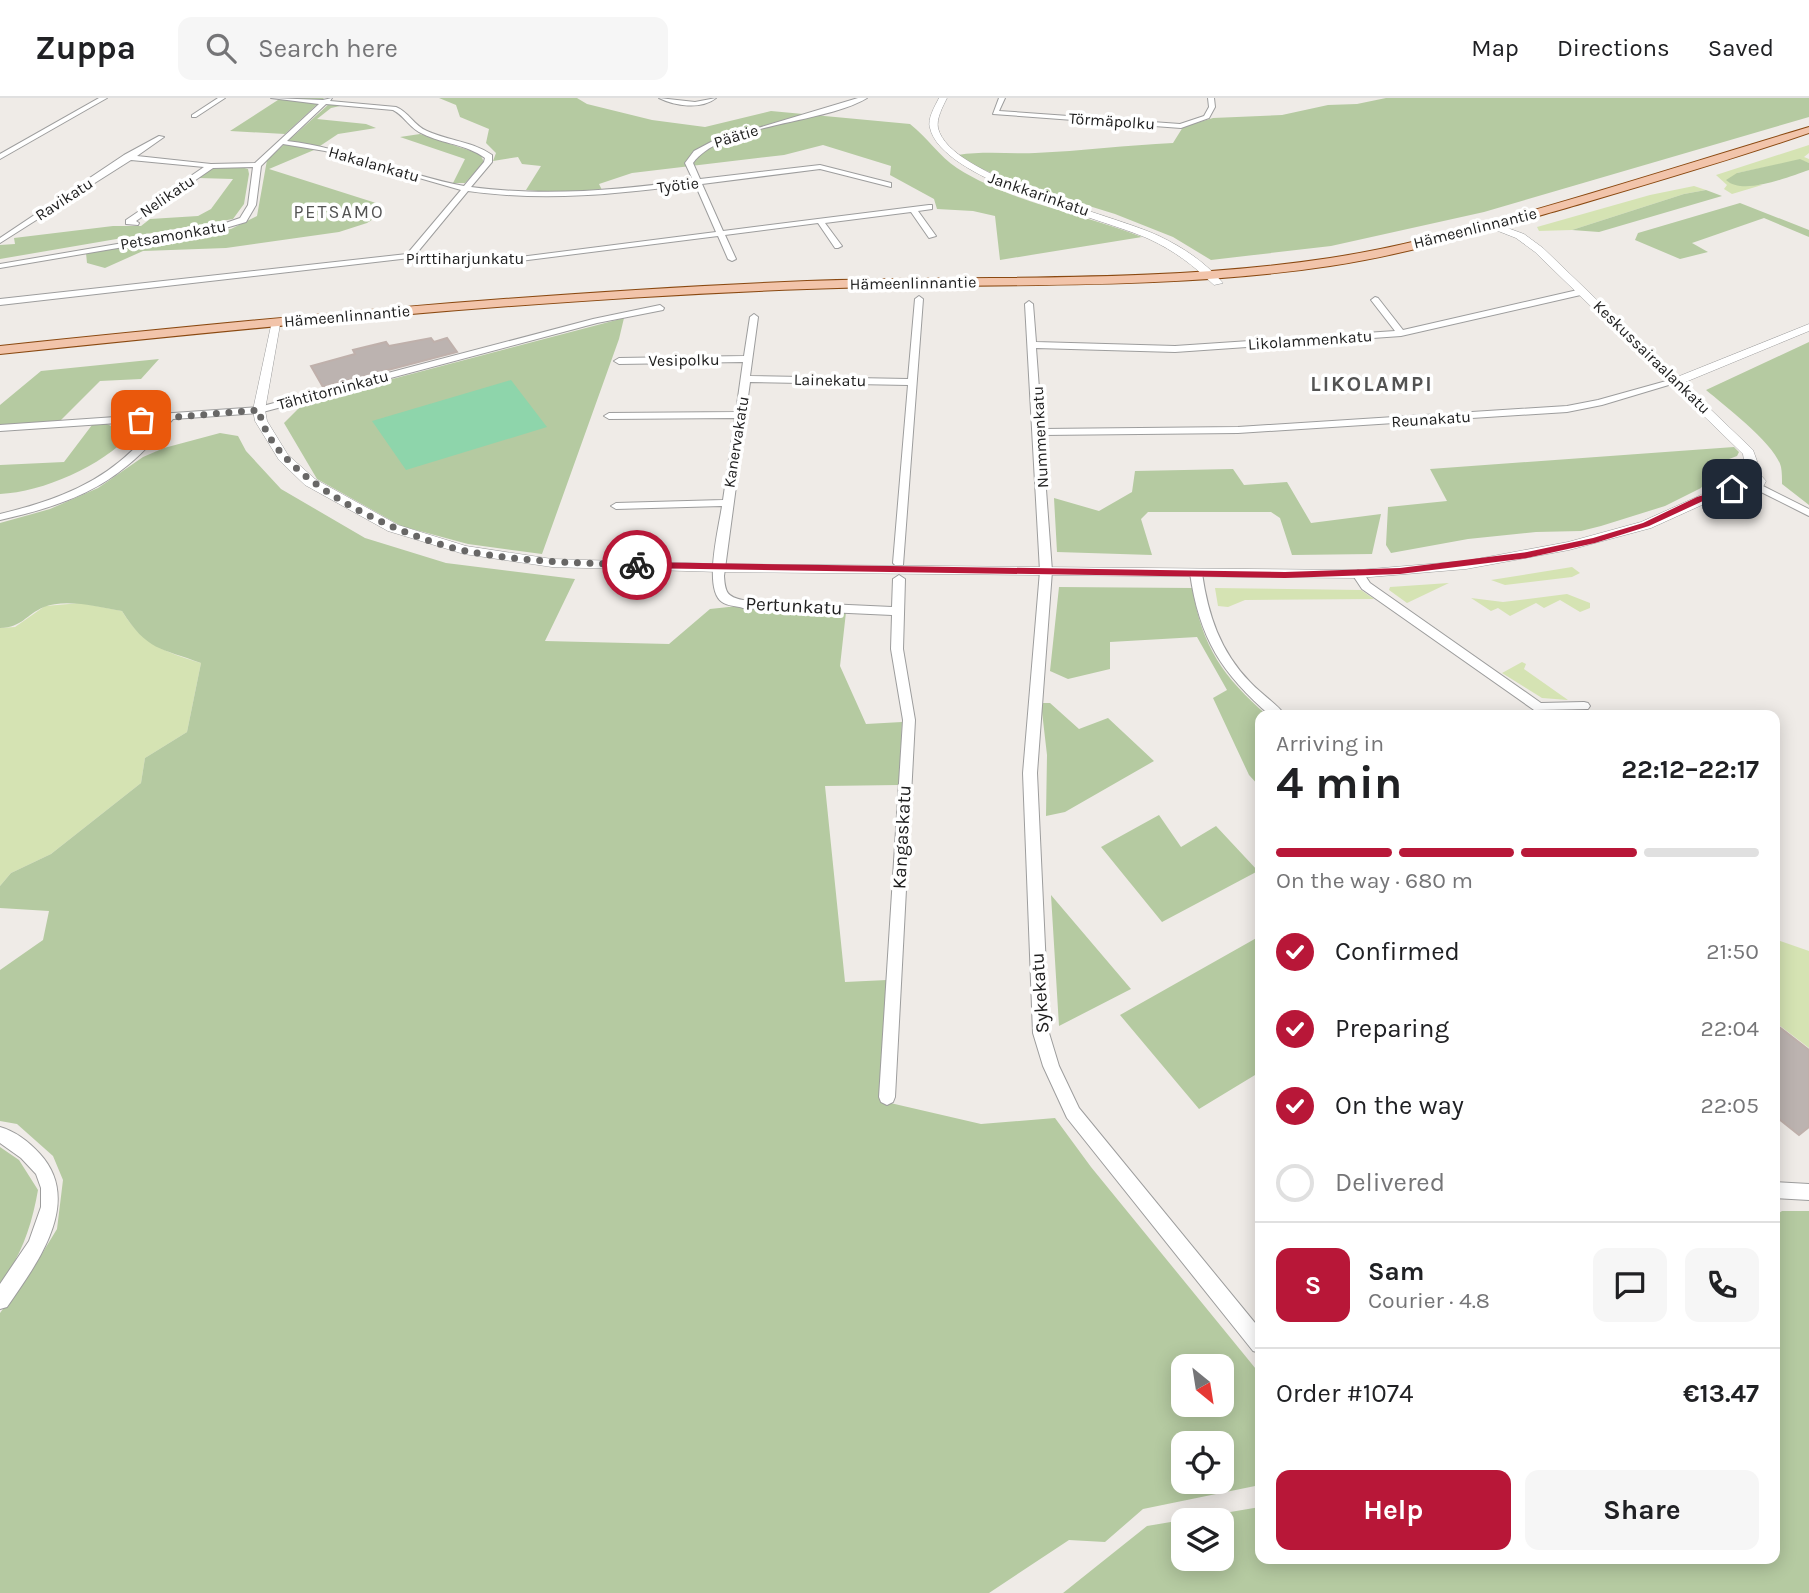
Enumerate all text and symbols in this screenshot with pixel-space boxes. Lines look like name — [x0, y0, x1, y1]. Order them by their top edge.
search box — [178, 17, 668, 80]
text: Zuppa — [35, 29, 136, 67]
icon: search — [202, 29, 240, 67]
text: Search here — [258, 33, 398, 64]
text: Map — [1471, 34, 1519, 62]
text: Directions — [1557, 34, 1670, 62]
text: Saved — [1708, 34, 1774, 62]
street label: Törmäpolku — [1068, 109, 1156, 133]
street label: Päätie — [711, 120, 761, 152]
street label: Hakalankatu — [326, 142, 422, 186]
street label: Jankkarinkatu — [986, 168, 1092, 220]
street label: Nelikatu — [136, 171, 198, 221]
street label: Ravikatu — [32, 173, 96, 225]
street label: Työtie — [656, 173, 700, 197]
district label: PETSAMO — [293, 201, 385, 223]
street label: Hämeenlinnantie — [1411, 203, 1539, 253]
street label: Petsamonkatu — [119, 216, 227, 254]
street label: Pirttiharjunkatu — [406, 249, 524, 268]
street label: Hämeenlinnantie — [850, 272, 976, 294]
street label: Keskussairaalankatu — [1590, 296, 1714, 418]
street label: Hämeenlinnantie — [283, 301, 411, 331]
street label: Likolammenkatu — [1247, 326, 1373, 354]
street label: Vesipolku — [648, 350, 720, 370]
street label: Tähtitorninkatu — [275, 366, 391, 414]
street label: Lainekatu — [794, 370, 866, 390]
district label: LIKOLAMPI — [1310, 372, 1434, 396]
street label: Nummenkatu — [1028, 386, 1052, 488]
pin — [111, 390, 171, 450]
street label: Kanervakatu — [719, 395, 753, 489]
icon: bag — [122, 401, 160, 439]
street label: Reunakatu — [1391, 407, 1471, 431]
pin — [1702, 459, 1762, 519]
icon: home — [1713, 470, 1751, 508]
courier — [602, 530, 672, 600]
icon: bike — [618, 546, 656, 584]
street label: Pertunkatu — [745, 592, 843, 620]
text: Arriving in — [1276, 730, 1384, 757]
text: 22:12–22:17 — [1621, 754, 1759, 785]
text: 4 min — [1276, 756, 1402, 810]
street label: Kangaskatu — [888, 784, 916, 890]
text: On the way · 680 m — [1276, 867, 1473, 894]
icon: check — [1276, 933, 1314, 971]
text: Confirmed — [1335, 936, 1460, 967]
text: 21:50 — [1706, 938, 1759, 965]
street label: Sykekatu — [1026, 952, 1054, 1034]
icon: check — [1276, 1010, 1314, 1048]
text: Preparing — [1335, 1013, 1449, 1044]
text: 22:04 — [1701, 1015, 1759, 1042]
icon: check — [1276, 1087, 1314, 1125]
text: On the way — [1335, 1090, 1464, 1121]
text: 22:05 — [1700, 1092, 1759, 1119]
text: Delivered — [1335, 1167, 1445, 1198]
button: chat — [1593, 1248, 1667, 1322]
button: phone — [1685, 1248, 1759, 1322]
text: Sam — [1368, 1256, 1424, 1287]
text: S — [1305, 1270, 1321, 1301]
text: Courier · 4.8 — [1368, 1287, 1490, 1314]
north arrow — [1171, 1354, 1234, 1418]
map controls — [1171, 1354, 1234, 1571]
text: Order #1074 — [1276, 1378, 1414, 1409]
text: €13.47 — [1683, 1378, 1759, 1409]
button: locate — [1171, 1431, 1234, 1494]
button: Help — [1276, 1470, 1511, 1550]
button: Share — [1525, 1470, 1759, 1550]
button: layers — [1171, 1508, 1234, 1571]

